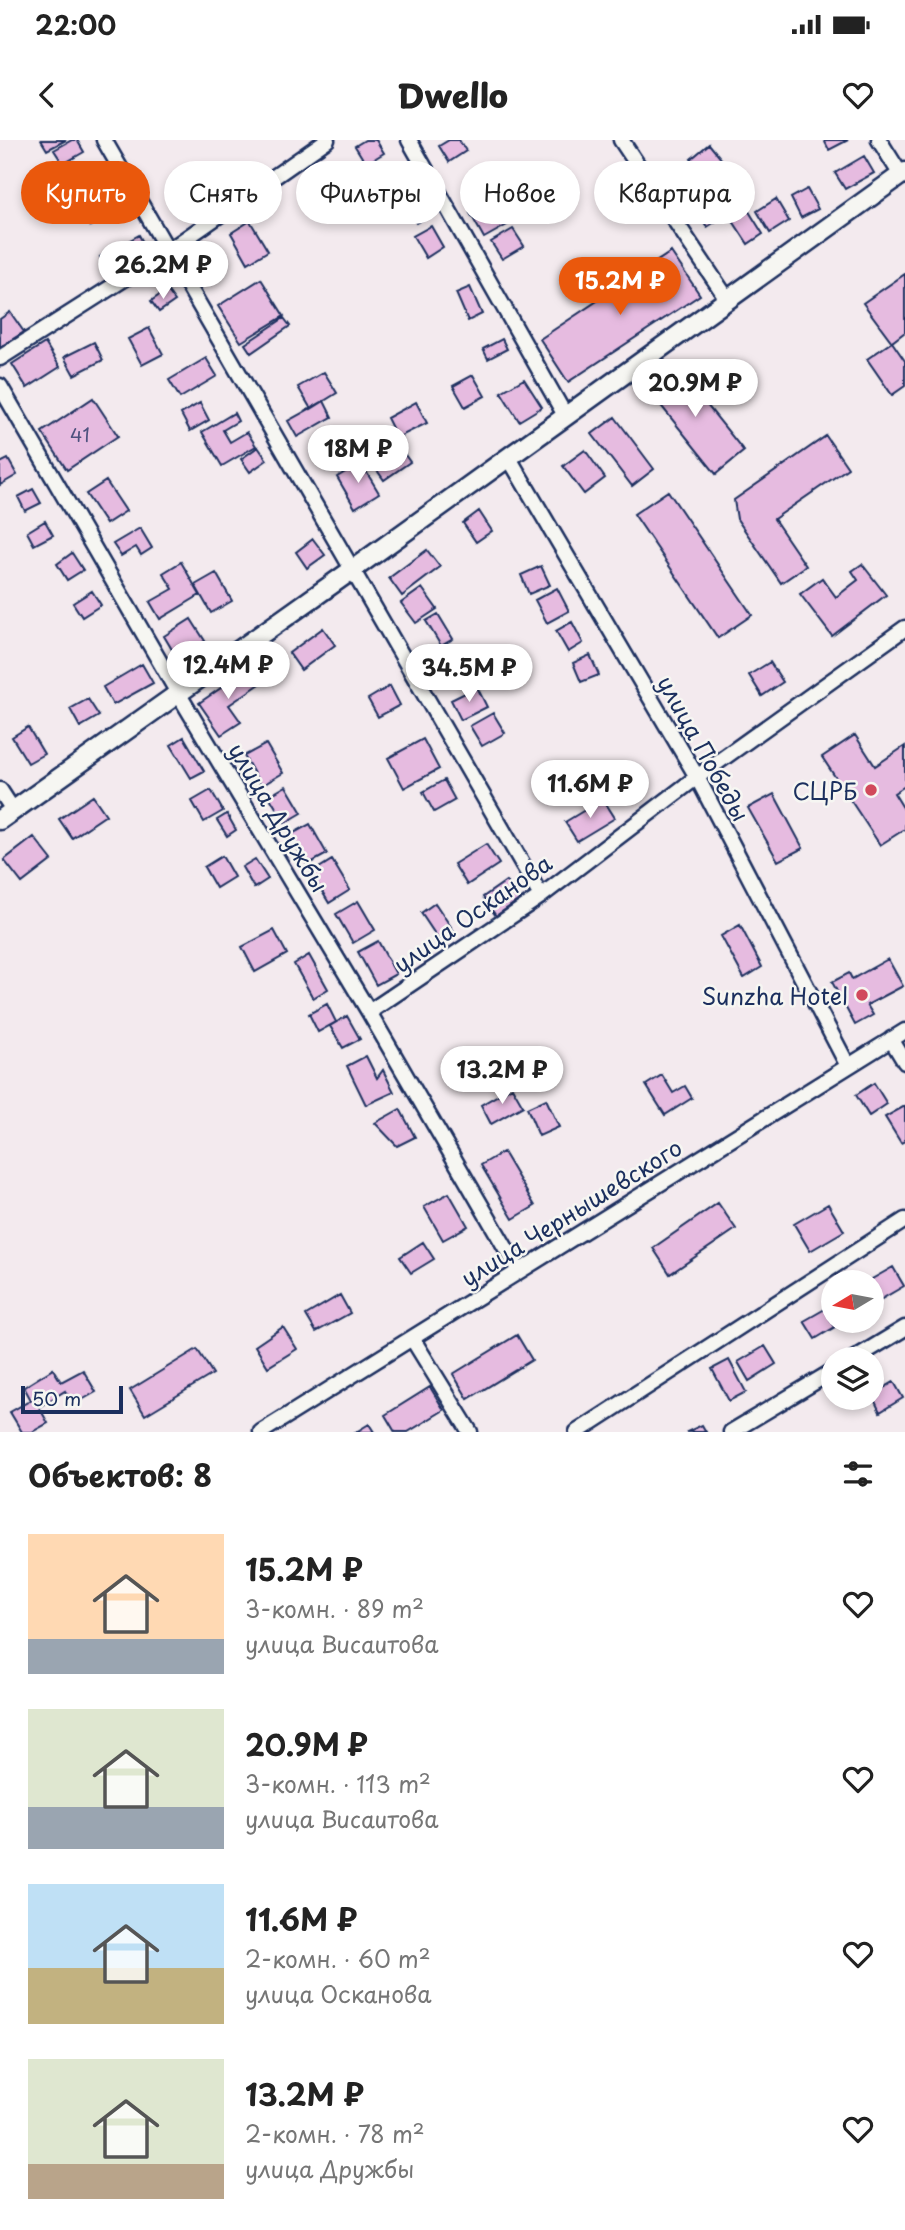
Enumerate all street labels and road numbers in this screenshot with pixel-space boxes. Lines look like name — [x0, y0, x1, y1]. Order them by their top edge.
street label: улица Победы — [649, 669, 759, 827]
street label: улица Дружбы — [220, 735, 338, 899]
street label: улица Осканова — [386, 845, 559, 981]
street label: улица Чернышевского — [454, 1130, 688, 1294]

